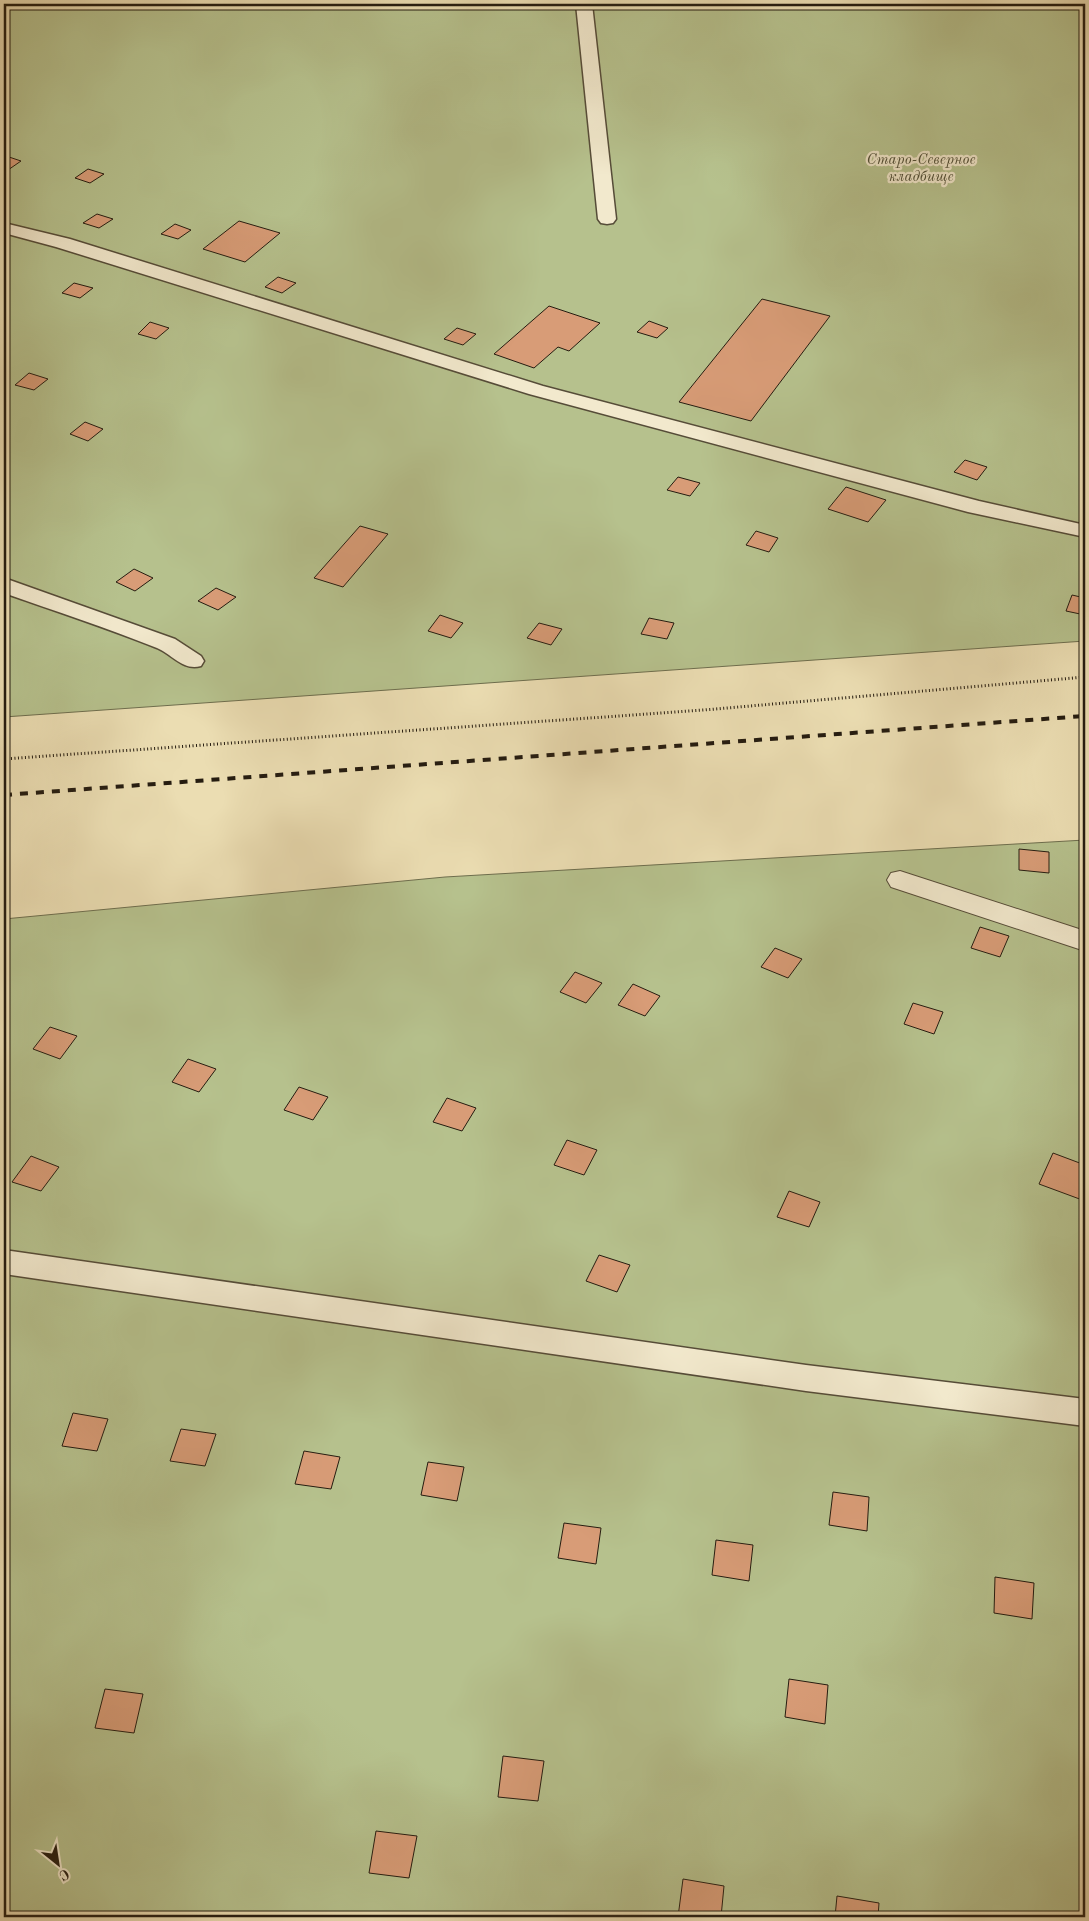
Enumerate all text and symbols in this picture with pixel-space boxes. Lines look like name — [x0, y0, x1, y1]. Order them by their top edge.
park label: Старо-Северное кладбище — [866, 153, 976, 185]
north arrow — [32, 1838, 82, 1888]
text: С — [56, 1866, 72, 1883]

